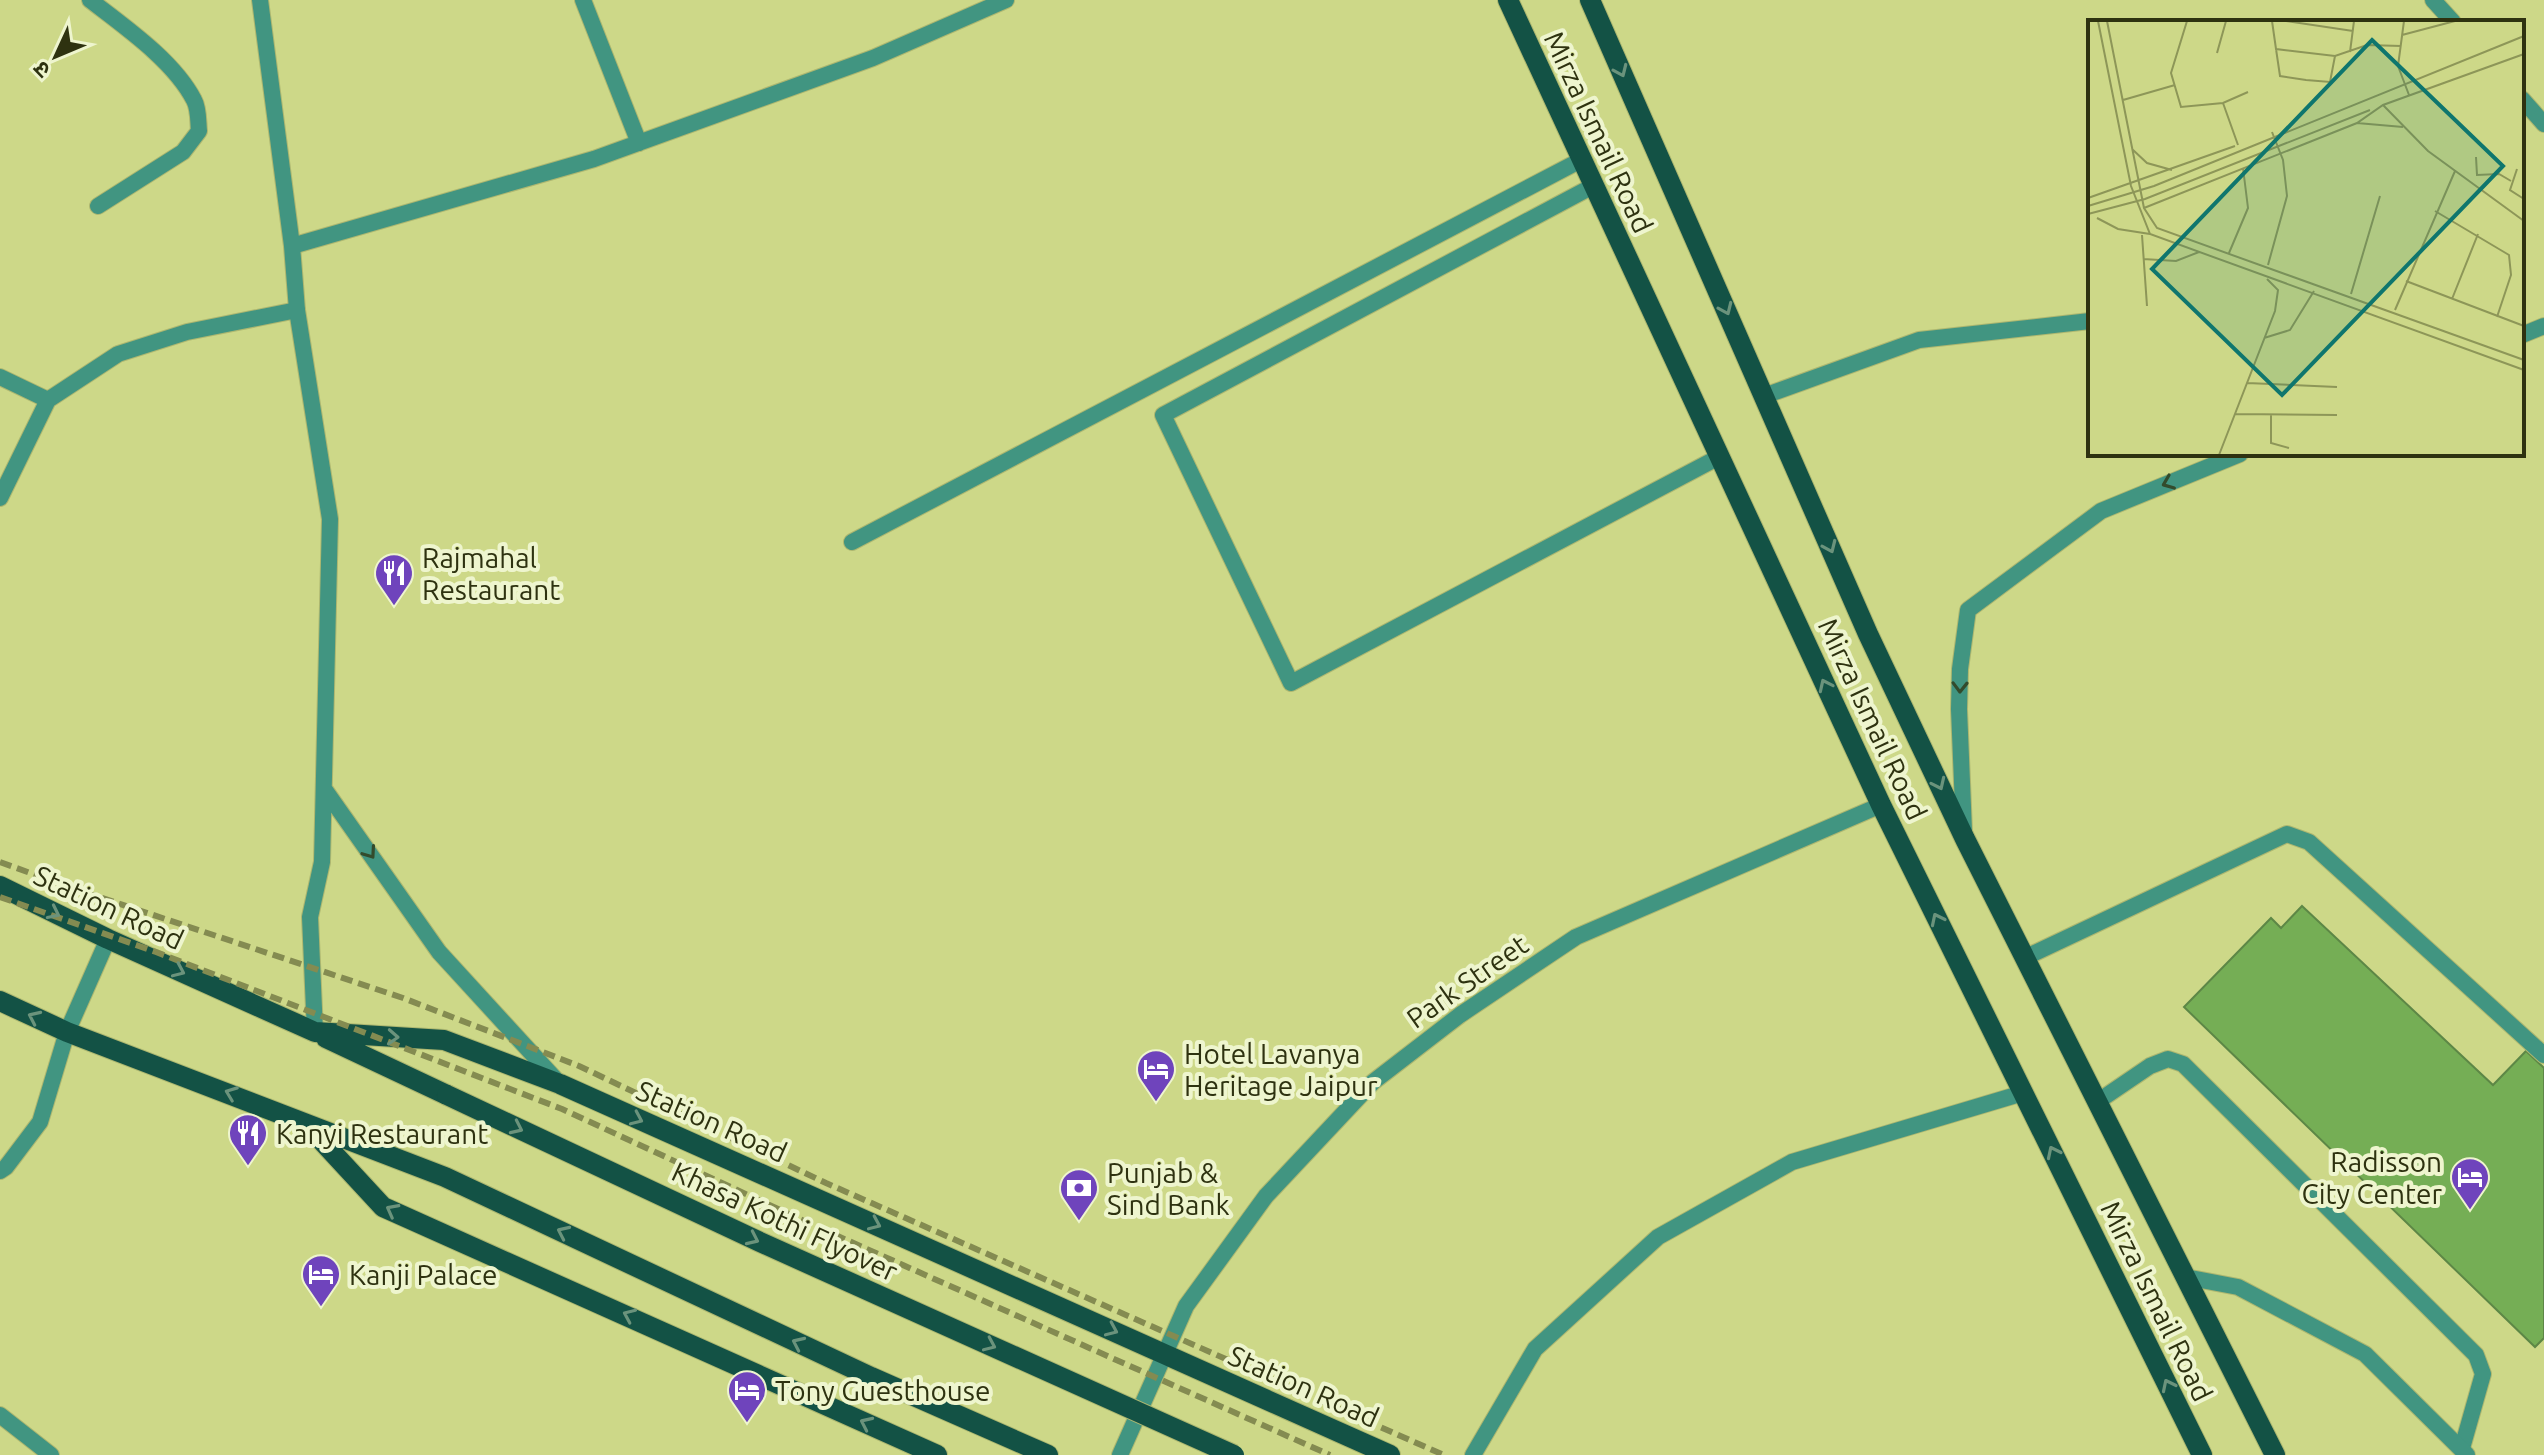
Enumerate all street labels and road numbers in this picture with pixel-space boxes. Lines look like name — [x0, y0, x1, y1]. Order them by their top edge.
street label: Mirza Ismail Road — [1539, 26, 1659, 238]
street label: Mirza Ismail Road — [1813, 613, 1933, 825]
street label: Station Road — [29, 859, 189, 955]
street label: Park Street — [1401, 928, 1533, 1034]
street label: Station Road — [632, 1074, 792, 1168]
street label: Khasa Kothi Flyover — [667, 1155, 903, 1287]
street label: Mirza Ismail Road — [2095, 1196, 2219, 1406]
street label: Station Road — [1224, 1339, 1384, 1433]

